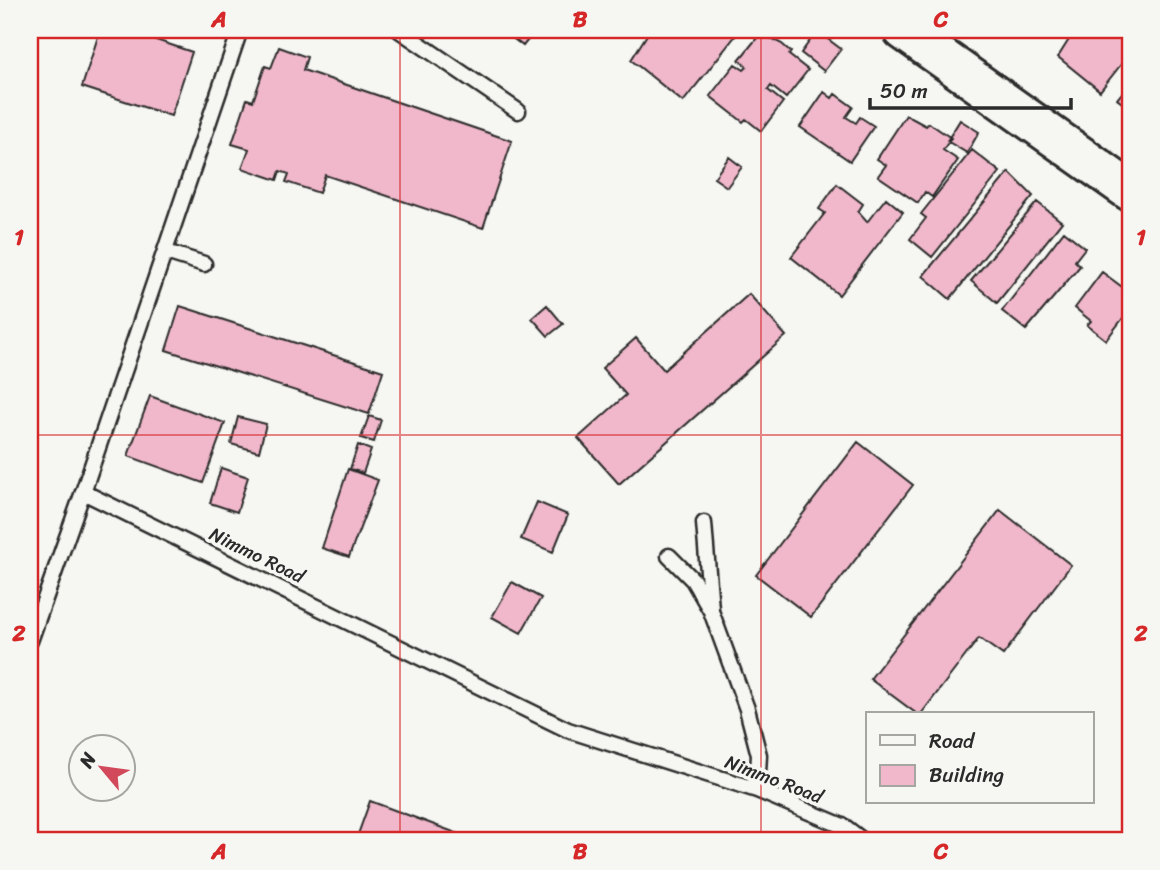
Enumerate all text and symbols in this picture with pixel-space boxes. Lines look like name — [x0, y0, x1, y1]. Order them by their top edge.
text: A — [210, 0, 227, 40]
text: B — [573, 0, 588, 40]
text: C — [933, 0, 949, 40]
scale bar — [870, 66, 1071, 110]
text: 50 m — [880, 72, 928, 110]
text: 1 — [14, 217, 24, 258]
text: 1 — [1136, 217, 1146, 258]
street label: Nimmo Road — [204, 518, 312, 593]
text: 2 — [11, 613, 26, 654]
text: 2 — [1133, 613, 1148, 654]
legend — [866, 712, 1094, 804]
text: Road — [929, 722, 976, 760]
north arrow — [66, 734, 136, 804]
street label: Nimmo Road — [720, 745, 830, 814]
text: N — [69, 746, 106, 775]
text: Building — [929, 756, 1005, 794]
text: A — [210, 831, 227, 870]
text: B — [573, 831, 588, 870]
text: C — [933, 831, 949, 870]

